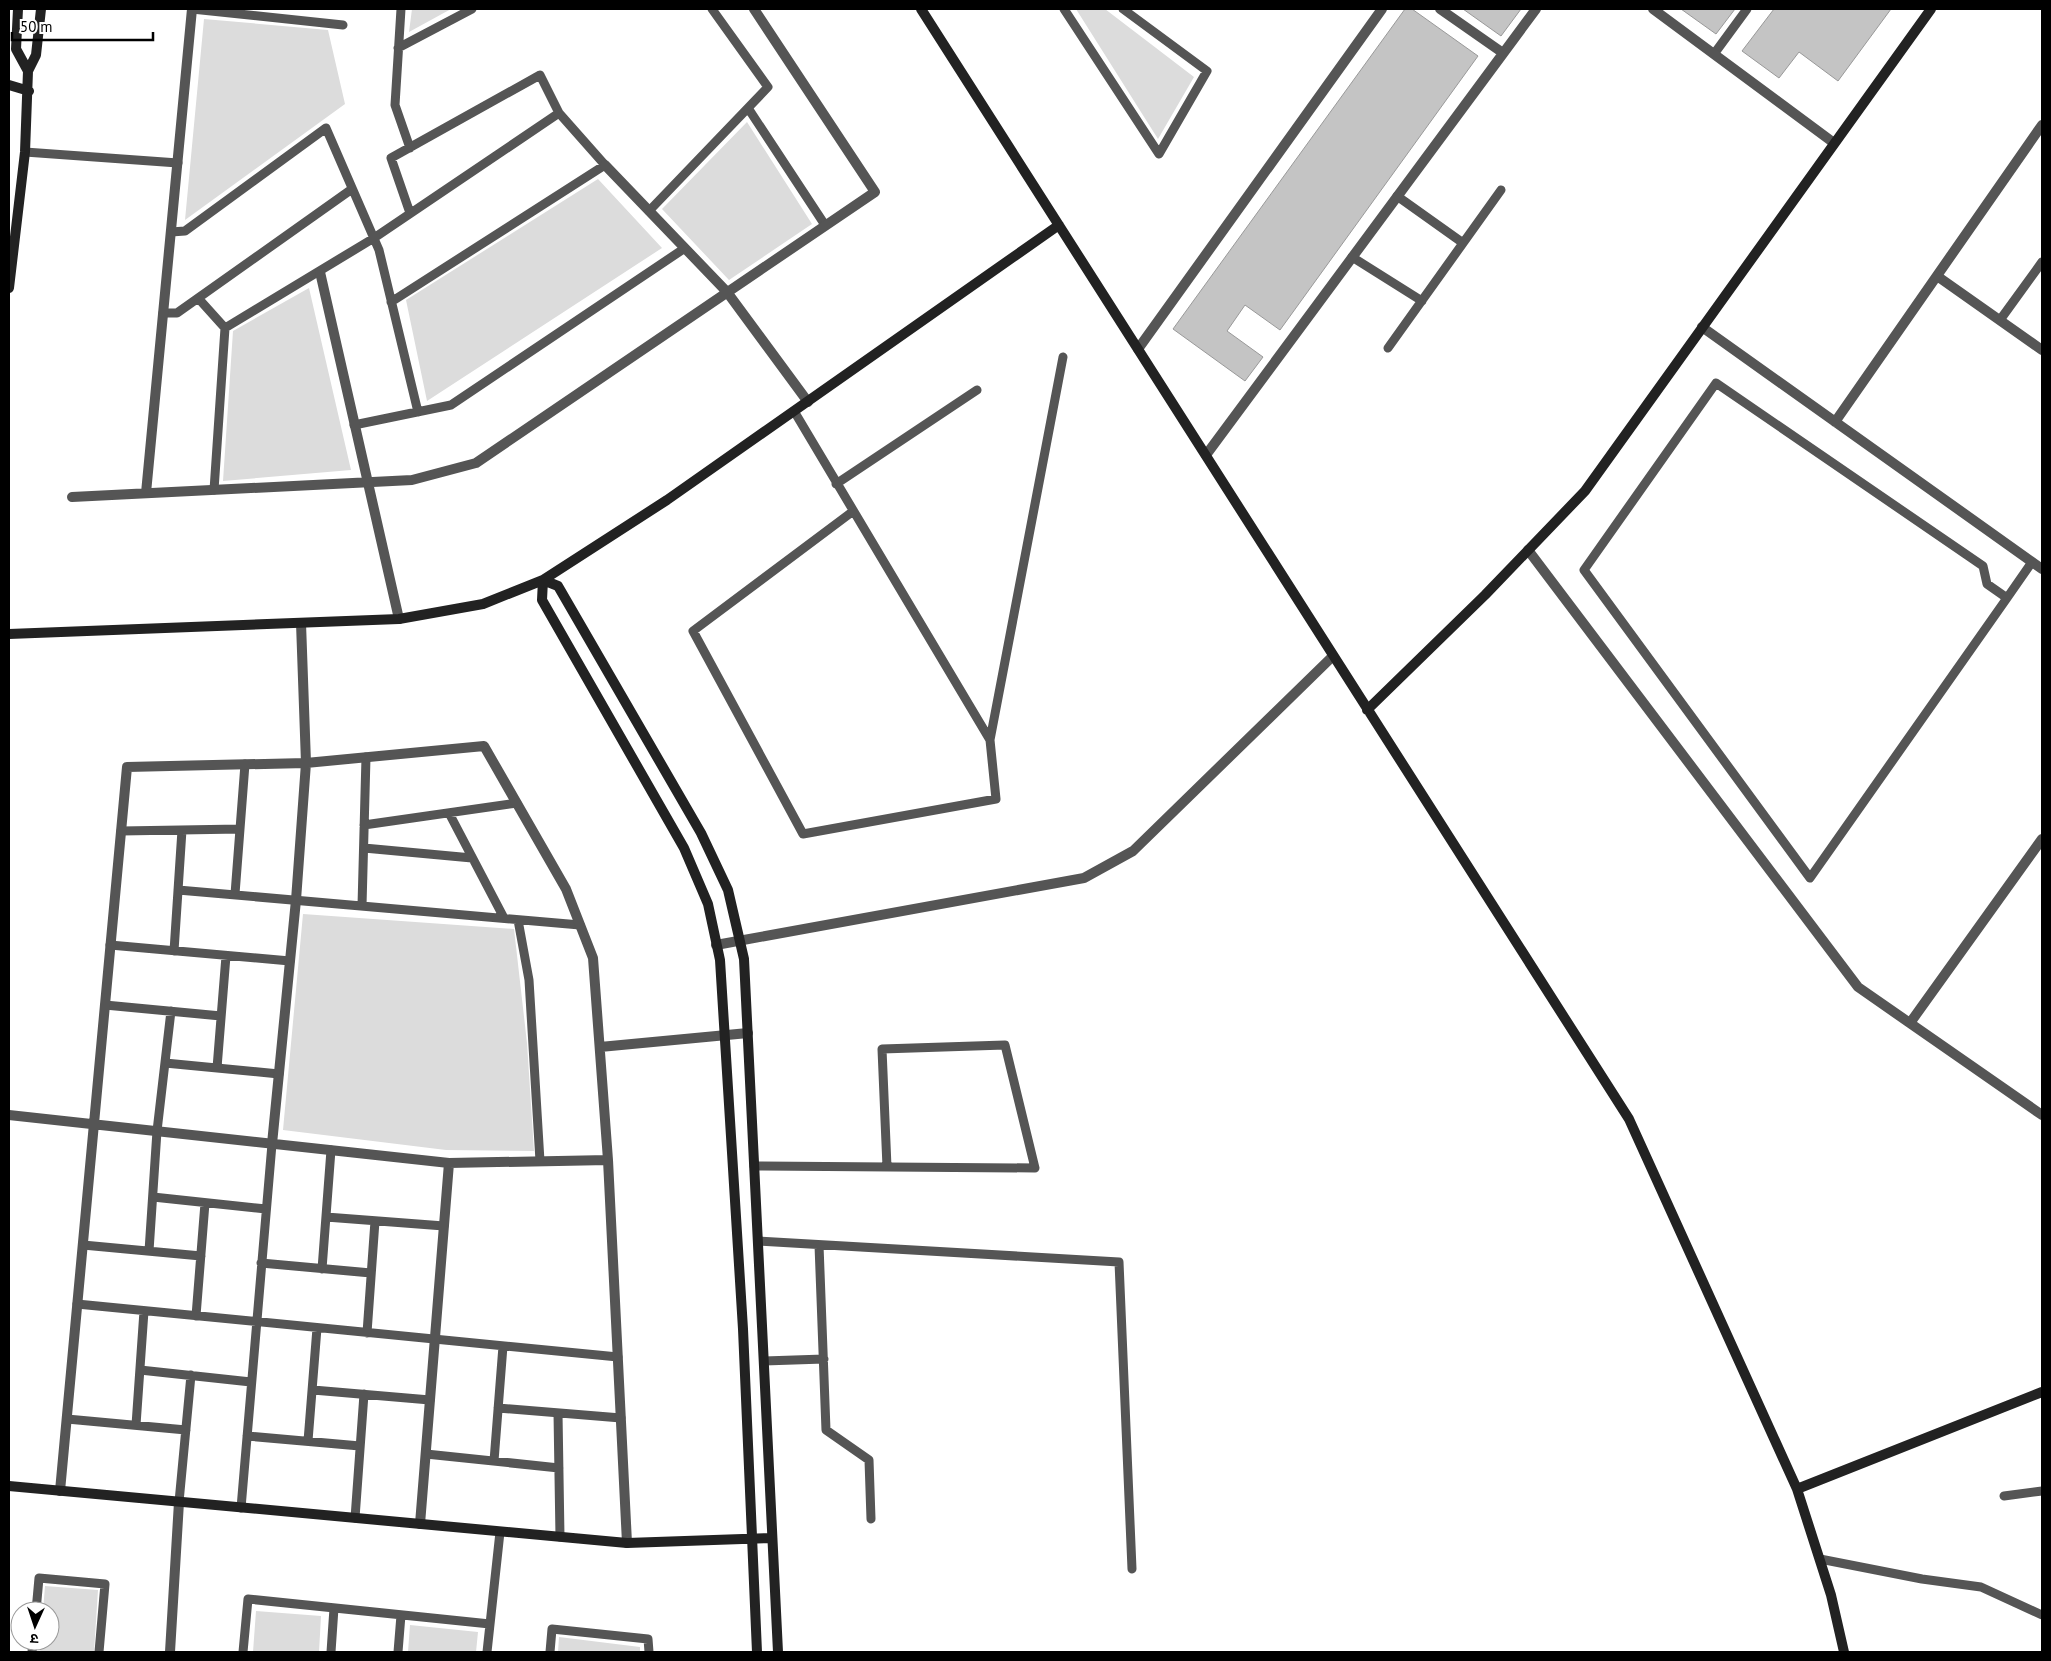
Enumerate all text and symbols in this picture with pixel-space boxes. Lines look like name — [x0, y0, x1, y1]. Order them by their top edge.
scale bar — [12, 10, 154, 42]
text: 50 m — [20, 17, 53, 36]
north arrow — [10, 1601, 60, 1651]
text: उ — [29, 1630, 39, 1648]

